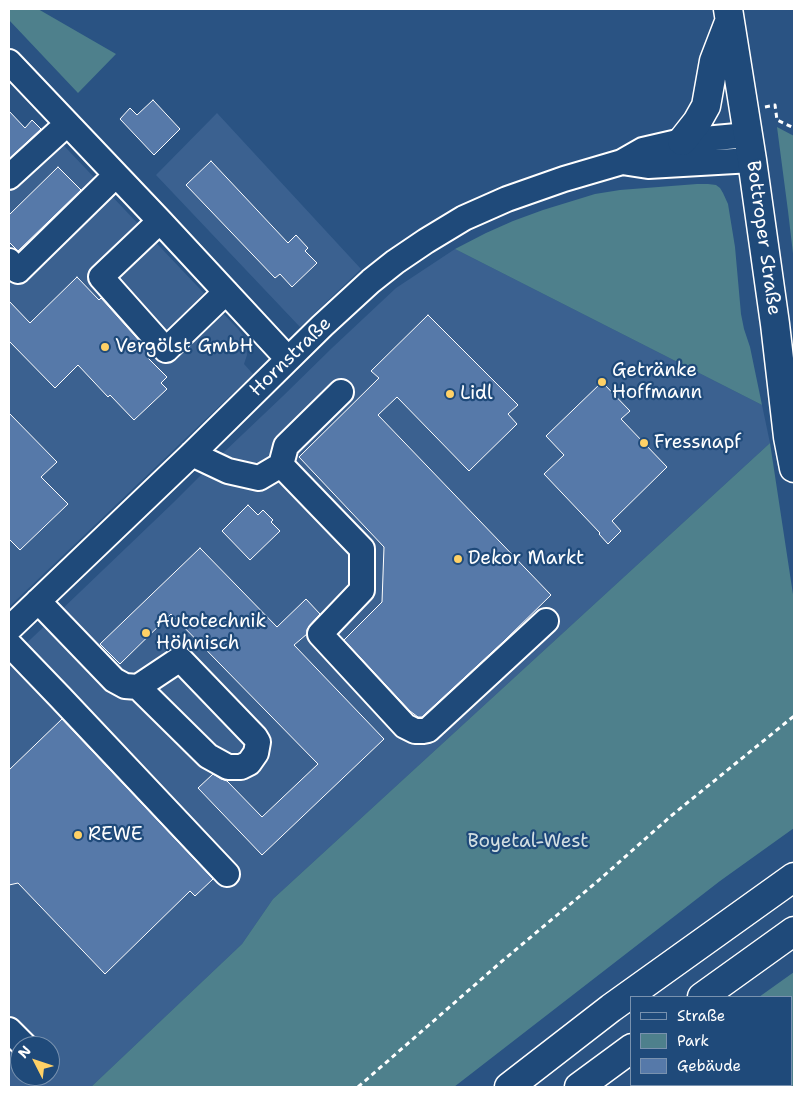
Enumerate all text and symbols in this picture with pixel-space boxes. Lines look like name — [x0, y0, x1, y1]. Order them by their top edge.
street label: Bottroper Straße — [741, 159, 785, 317]
street label: Hornstraße — [245, 312, 337, 402]
place label: Vergölst GmbH — [115, 336, 253, 358]
marker: Vergölst GmbH — [99, 341, 111, 353]
place label: Getränke Hoffmann — [612, 360, 702, 404]
marker: Getränke Hoffmann — [596, 376, 608, 388]
place label: Lidl — [460, 383, 493, 405]
marker: Lidl — [444, 388, 456, 400]
place label: Fressnapf — [654, 432, 741, 454]
marker: Fressnapf — [638, 437, 650, 449]
place label: Dekor Markt — [468, 548, 584, 570]
marker: Dekor Markt — [452, 553, 464, 565]
place label: Autotechnik Höhnisch — [156, 611, 266, 655]
marker: Autotechnik Höhnisch — [140, 627, 152, 639]
place label: REWE — [88, 824, 143, 846]
marker: REWE — [72, 829, 84, 841]
park label: Boyetal-West — [467, 831, 589, 853]
legend — [630, 996, 793, 1086]
text: Straße — [677, 1006, 725, 1026]
text: Park — [677, 1031, 709, 1051]
north arrow — [10, 1036, 60, 1086]
text: N — [14, 1042, 35, 1062]
text: Gebäude — [677, 1056, 741, 1076]

